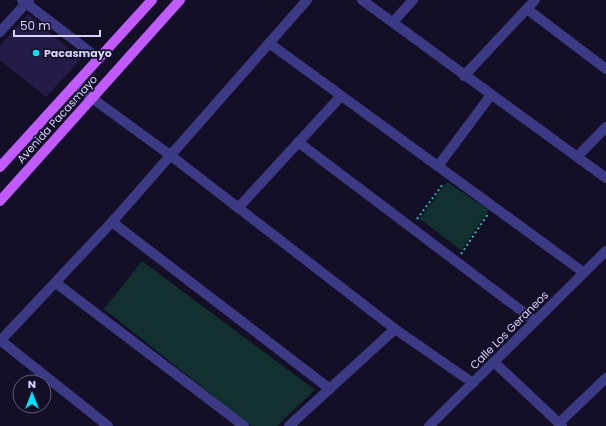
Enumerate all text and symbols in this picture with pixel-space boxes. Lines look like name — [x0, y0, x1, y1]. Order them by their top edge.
scale bar — [14, 12, 100, 38]
text: 50 m — [20, 17, 51, 34]
place label: Pacasmayo — [44, 45, 112, 61]
marker: Pacasmayo — [31, 48, 41, 58]
street label: Avenida Pacasmayo — [13, 71, 101, 167]
street label: Calle Los Geraneos — [466, 287, 552, 373]
north arrow — [12, 374, 52, 414]
text: N — [28, 376, 36, 392]

